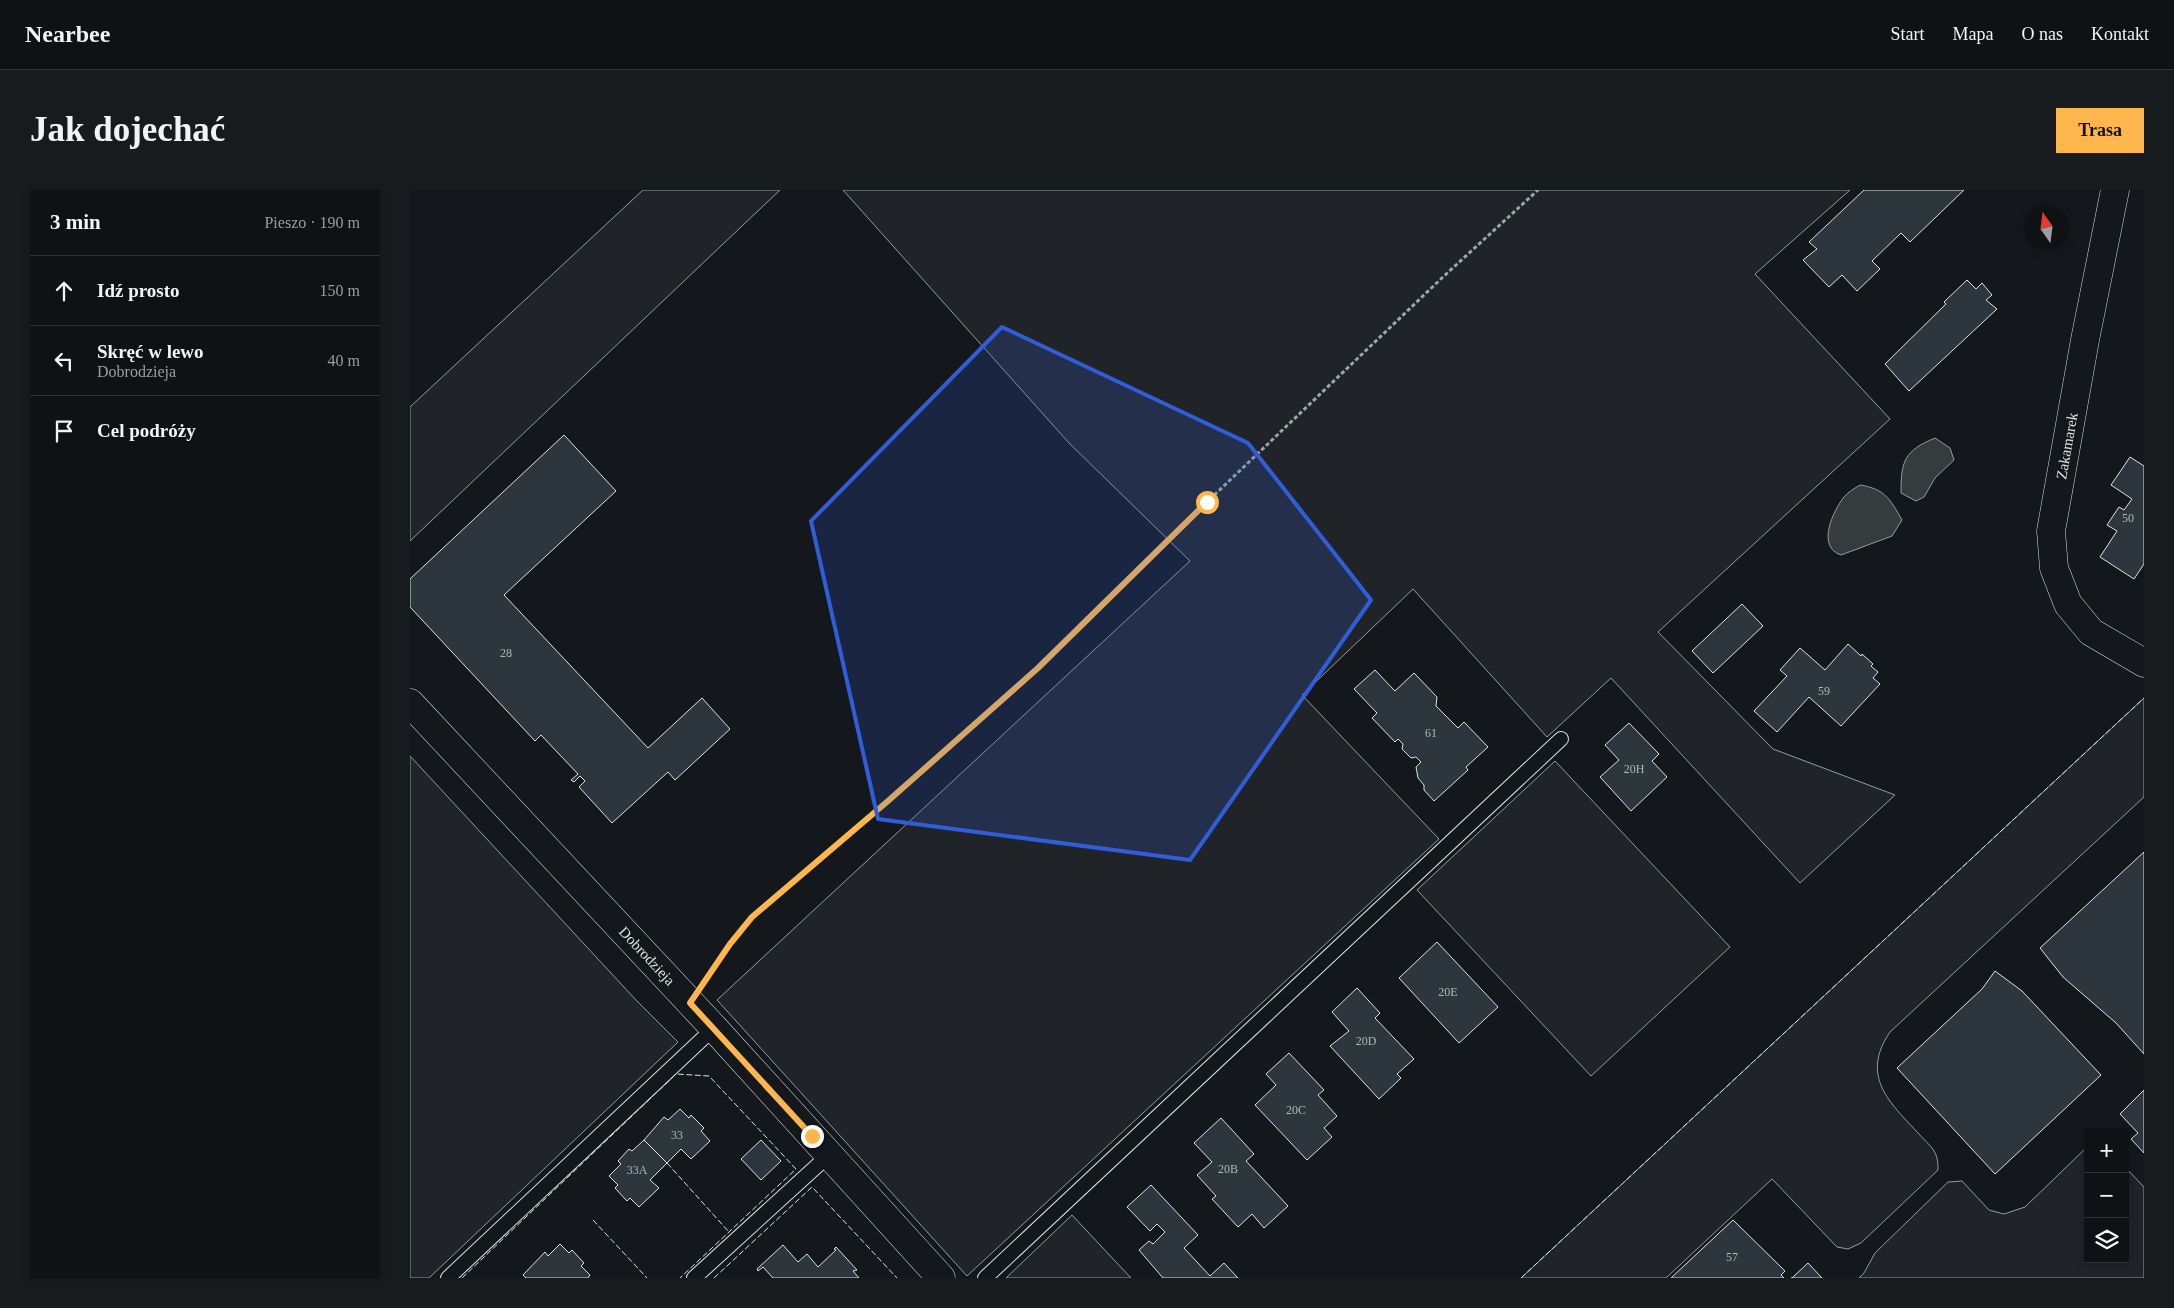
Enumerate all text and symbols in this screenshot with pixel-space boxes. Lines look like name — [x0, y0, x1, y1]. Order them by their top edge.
text: Nearbee — [25, 21, 110, 47]
text: Start — [1891, 24, 1925, 44]
text: Mapa — [1953, 24, 1994, 44]
text: O nas — [2022, 24, 2063, 44]
text: Kontakt — [2091, 24, 2149, 44]
button: Trasa — [2056, 108, 2144, 153]
text: Jak dojechać — [30, 110, 225, 149]
north arrow — [2024, 205, 2069, 250]
text: 3 min — [50, 210, 101, 234]
text: Pieszo · 190 m — [264, 214, 360, 231]
icon: ahead — [50, 277, 78, 305]
text: Idź prosto — [97, 280, 180, 301]
text: 150 m — [320, 282, 360, 299]
text: Skręć w lewo — [97, 341, 204, 362]
icon: left — [50, 347, 78, 375]
text: 40 m — [328, 352, 360, 369]
text: Dobrodzieja — [97, 363, 176, 380]
street label: Zakamarek — [2053, 411, 2081, 481]
icon: arrive — [50, 417, 78, 445]
text: Cel podróży — [97, 420, 196, 441]
route start — [1196, 491, 1219, 514]
house number: 50 — [2122, 511, 2134, 525]
house number: 28 — [500, 646, 512, 660]
house number: 59 — [1818, 684, 1830, 698]
house number: 61 — [1425, 726, 1437, 740]
house number: 20H — [1624, 762, 1645, 776]
street label: Dobrodzieja — [616, 923, 678, 989]
house number: 20E — [1438, 985, 1458, 999]
house number: 20D — [1356, 1034, 1377, 1048]
house number: 20C — [1286, 1103, 1306, 1117]
route end — [801, 1125, 824, 1148]
house number: 33 — [671, 1128, 683, 1142]
map controls — [2084, 1128, 2129, 1263]
button: + — [2084, 1128, 2129, 1173]
house number: 20B — [1218, 1162, 1238, 1176]
house number: 33A — [627, 1163, 648, 1177]
button: − — [2084, 1173, 2129, 1218]
button: layers — [2084, 1218, 2129, 1263]
house number: 57 — [1726, 1250, 1738, 1264]

